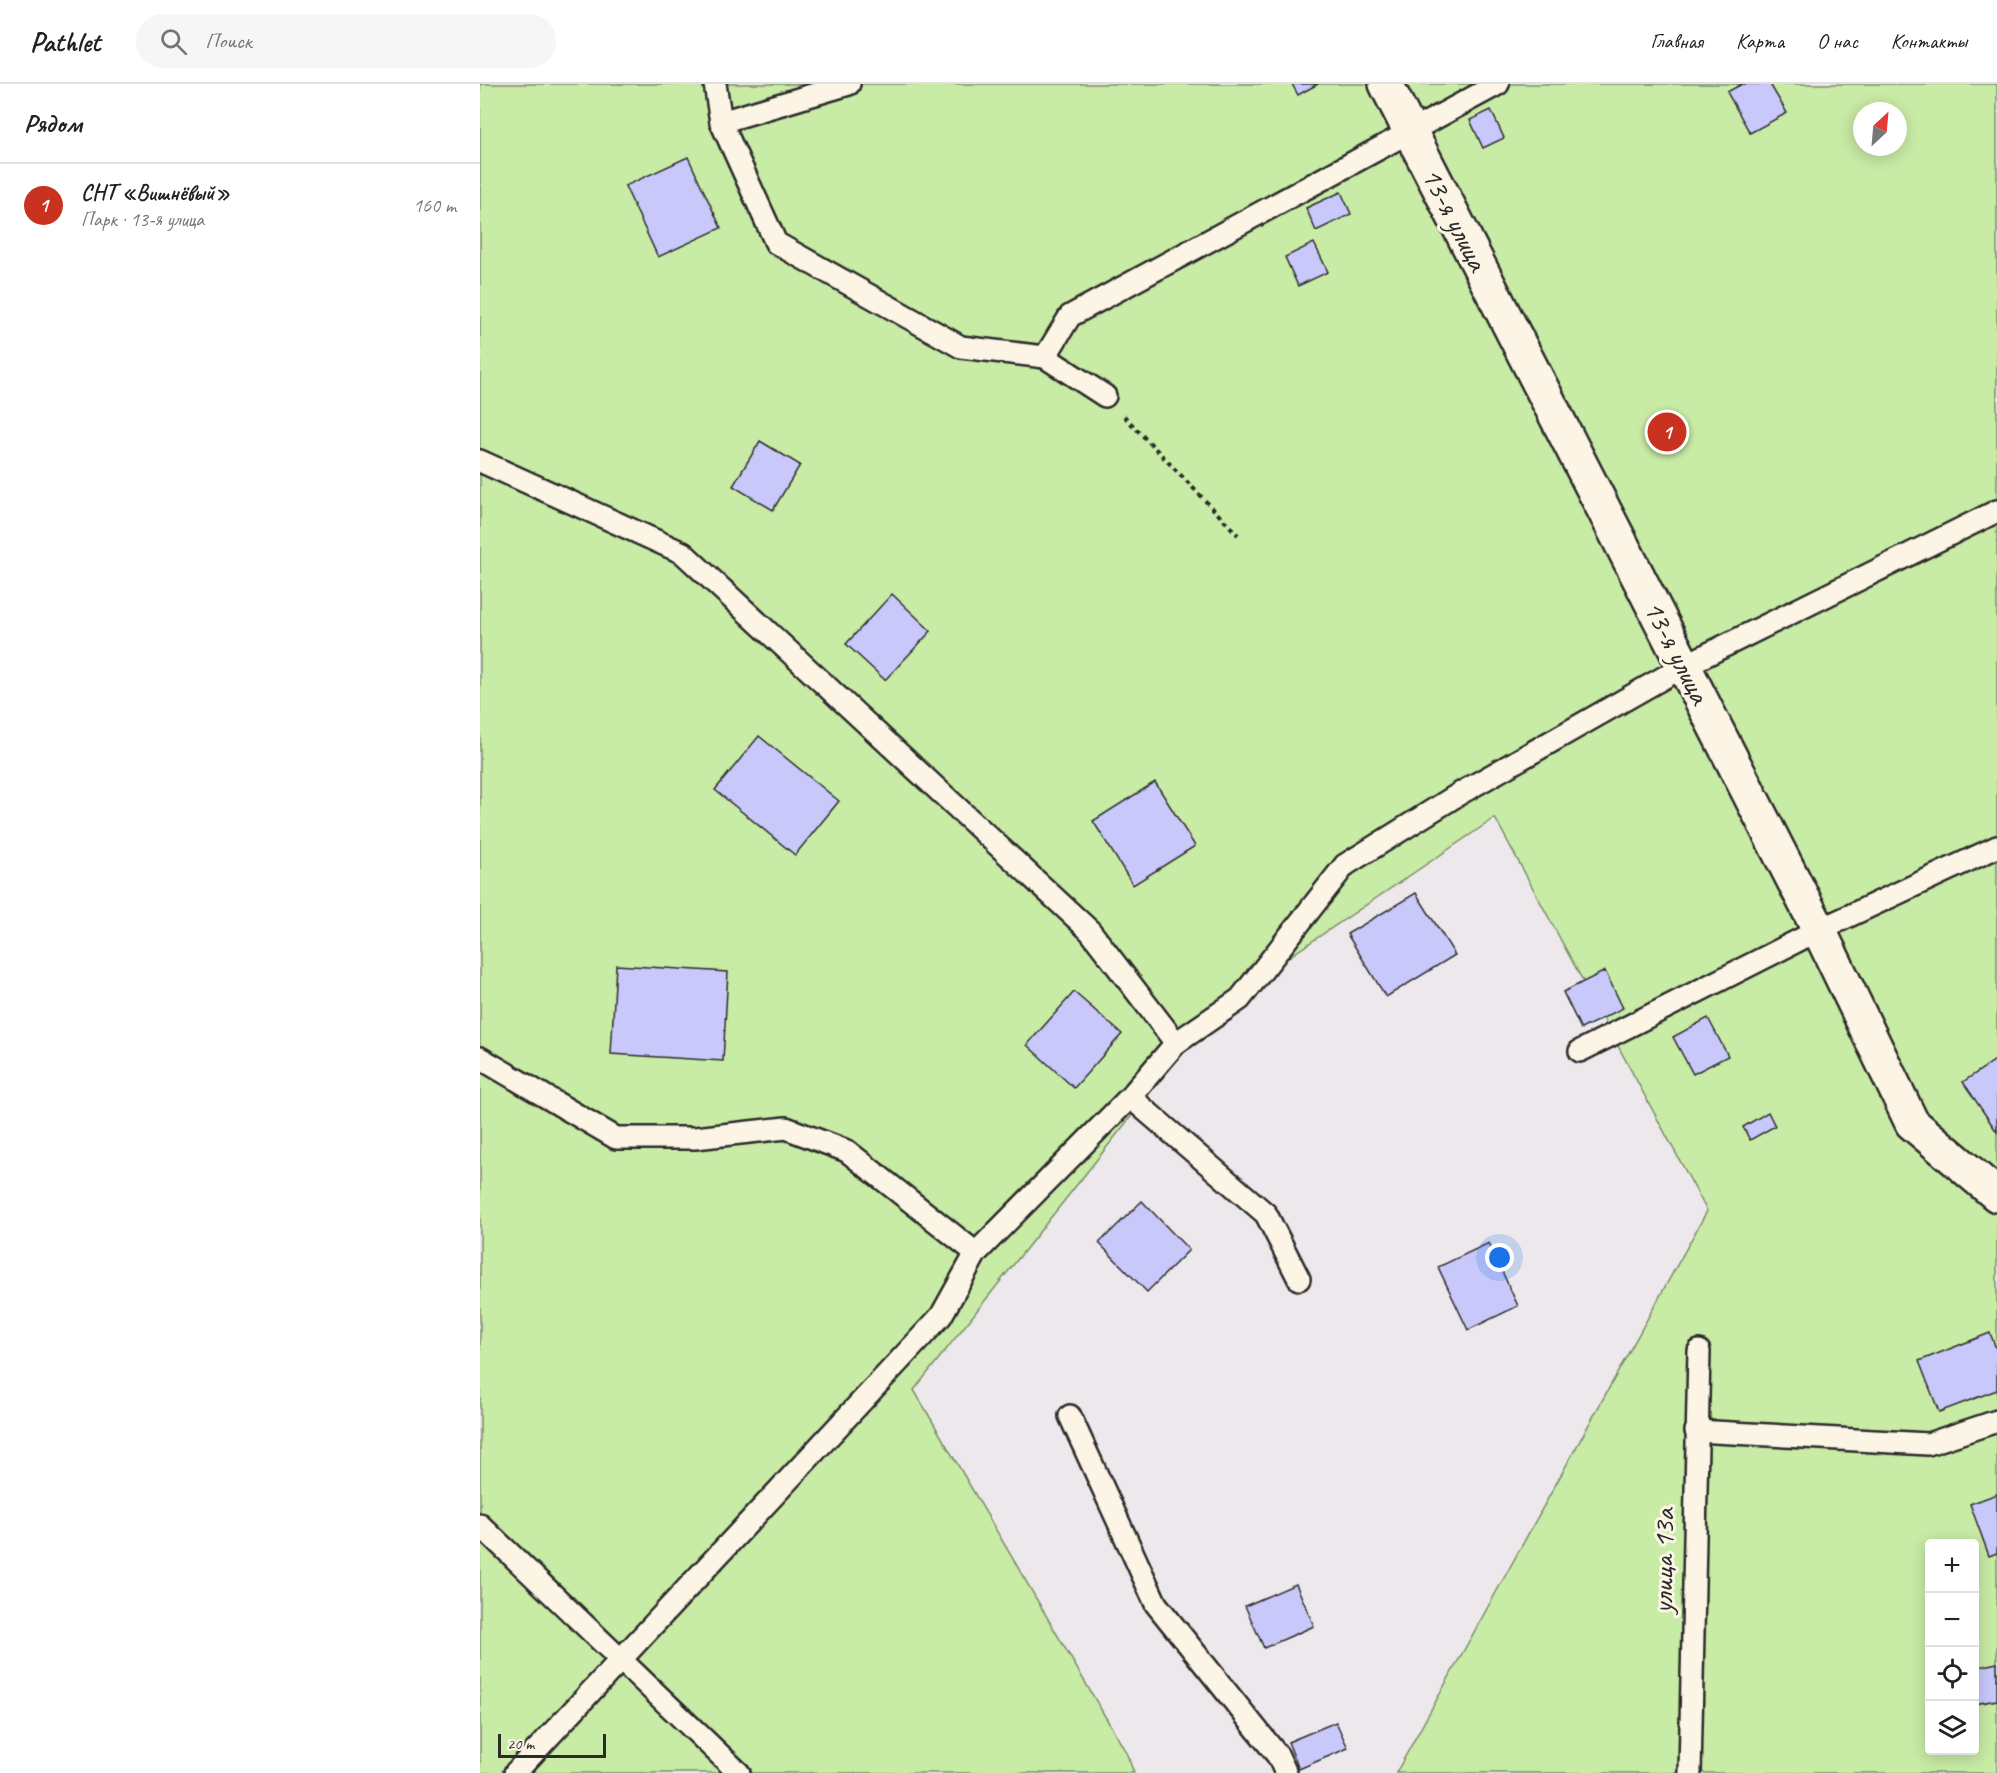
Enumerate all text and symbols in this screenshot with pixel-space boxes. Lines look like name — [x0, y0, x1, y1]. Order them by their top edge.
search box — [136, 14, 556, 68]
text: Pathlet — [30, 24, 100, 59]
icon: search — [157, 25, 190, 58]
text: Поиск — [205, 27, 252, 55]
text: Главная — [1650, 28, 1703, 54]
text: Карта — [1736, 28, 1784, 54]
text: О нас — [1817, 28, 1858, 54]
text: Контакты — [1891, 28, 1967, 54]
north arrow — [1853, 102, 1907, 156]
text: Рядом — [24, 107, 82, 140]
street label: 13-я улица — [1413, 161, 1498, 279]
text: СНТ «Вишнёвый» — [81, 179, 230, 207]
text: 1 — [39, 193, 48, 218]
text: 160 m — [413, 193, 456, 218]
text: Парк · 13-я улица — [81, 207, 204, 232]
pin: 1 — [1648, 410, 1686, 454]
street label: 13-я улица — [1635, 594, 1720, 712]
your location — [1485, 1243, 1514, 1272]
street label: улица 13а — [1643, 1506, 1683, 1616]
map controls — [1925, 1539, 1979, 1755]
button: + — [1925, 1539, 1979, 1593]
button: − — [1925, 1593, 1979, 1647]
button: locate — [1925, 1647, 1979, 1701]
button: layers — [1925, 1701, 1979, 1755]
scale bar — [498, 1731, 606, 1758]
text: 20 m — [507, 1734, 534, 1754]

